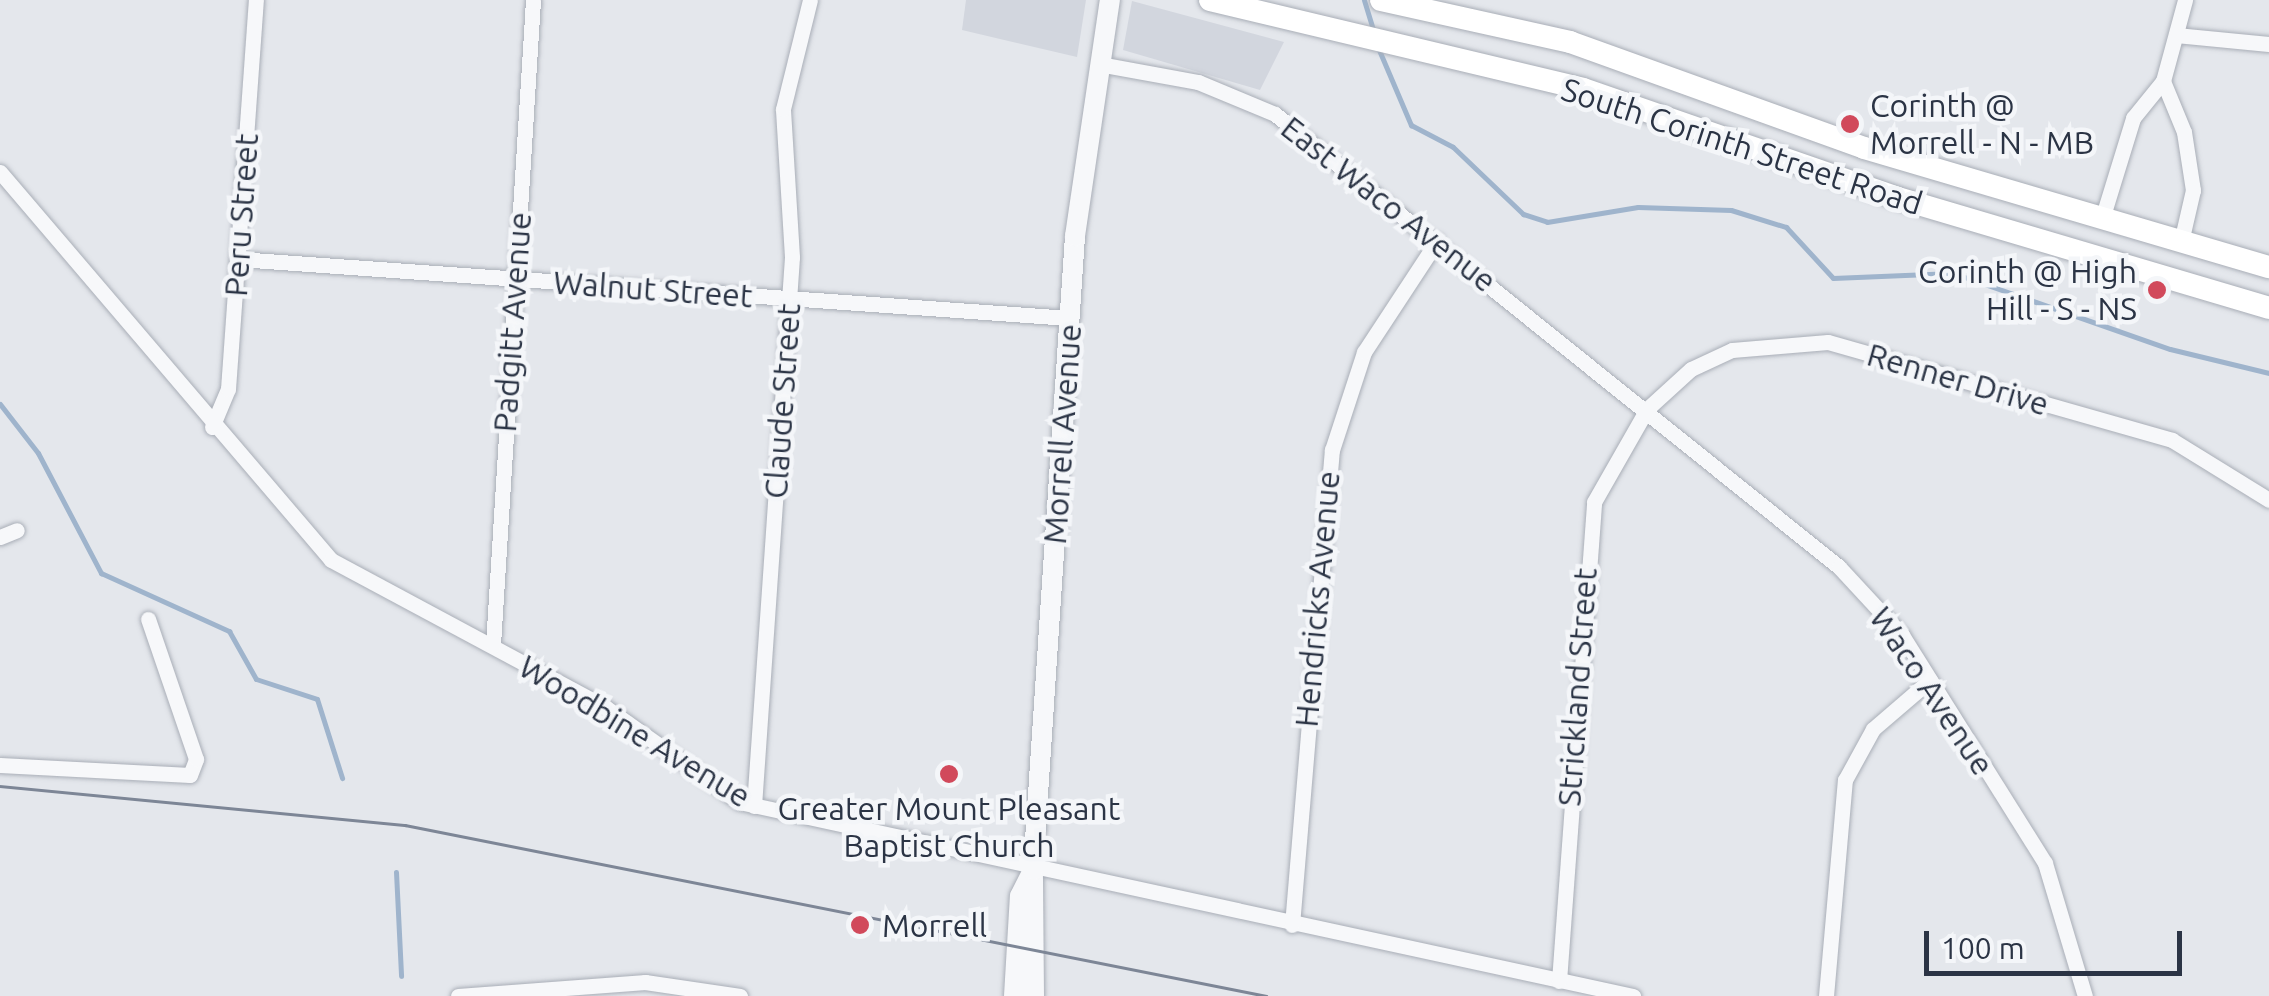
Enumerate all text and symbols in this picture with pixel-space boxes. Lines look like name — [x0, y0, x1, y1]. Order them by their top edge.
street label: South Corinth Street Road — [1557, 69, 1927, 223]
place label: Corinth @ Morrell - N - MB — [1870, 87, 2094, 162]
street label: East Waco Avenue — [1274, 108, 1504, 300]
marker: Corinth @ Morrell - N - MB — [1839, 113, 1861, 135]
street label: Peru Street — [216, 132, 266, 298]
street label: Padgitt Avenue — [485, 211, 539, 433]
place label: Corinth @ High Hill - S - NS — [1918, 253, 2137, 328]
street label: Walnut Street — [552, 263, 754, 315]
marker: Corinth @ High Hill - S - NS — [2146, 279, 2168, 301]
street label: Claude Street — [756, 302, 808, 500]
street label: Morrell Avenue — [1035, 323, 1089, 545]
street label: Renner Drive — [1863, 335, 2053, 423]
street label: Hendricks Avenue — [1287, 469, 1347, 729]
street label: Strickland Street — [1550, 567, 1604, 807]
street label: Waco Avenue — [1862, 600, 2002, 782]
street label: Woodbine Avenue — [512, 647, 758, 815]
marker: Greater Mount Pleasant Baptist Church — [938, 763, 960, 785]
place label: Greater Mount Pleasant Baptist Church — [778, 790, 1120, 865]
place label: Morrell — [882, 906, 987, 944]
scale bar — [1929, 911, 2186, 973]
marker: Morrell — [847, 912, 873, 938]
text: 100 m — [1941, 931, 2025, 965]

